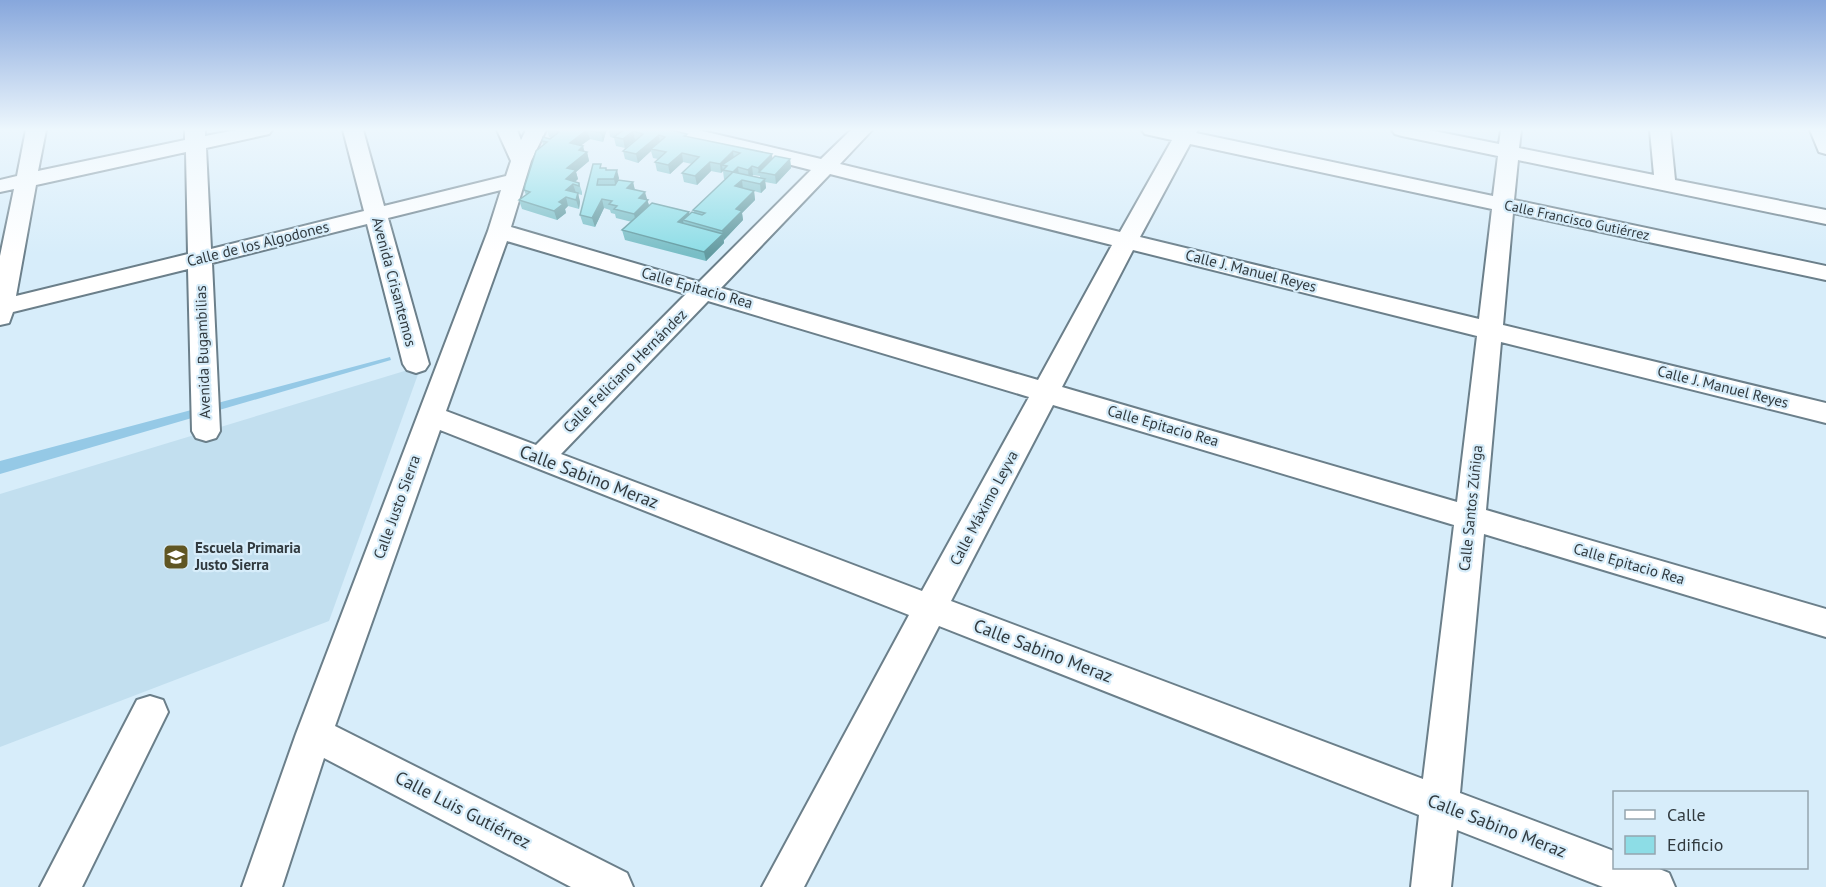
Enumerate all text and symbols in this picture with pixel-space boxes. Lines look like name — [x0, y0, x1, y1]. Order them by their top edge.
street label: Calle Francisco Gutiérrez — [1503, 196, 1651, 244]
street label: Avenida Crisantemos — [368, 215, 421, 349]
street label: Calle de los Algodones — [185, 217, 331, 270]
street label: Calle J. Manuel Reyes — [1184, 245, 1319, 296]
street label: Calle Epitacio Rea — [639, 263, 755, 312]
street label: Avenida Bugambilias — [191, 285, 214, 419]
street label: Calle Feliciano Hernández — [559, 305, 691, 437]
street label: Calle J. Manuel Reyes — [1656, 361, 1791, 412]
street label: Calle Epitacio Rea — [1105, 401, 1221, 450]
street label: Calle Sabino Meraz — [516, 439, 662, 514]
street label: Calle Santos Zúñiga — [1454, 444, 1487, 572]
street label: Calle Máximo Leyva — [945, 447, 1022, 568]
street label: Calle Justo Sierra — [369, 452, 424, 561]
place label: Escuela Primaria Justo Sierra — [194, 538, 301, 574]
street label: Calle Epitacio Rea — [1571, 539, 1687, 588]
school or university icon: Escuela Primaria Justo Sierra — [161, 542, 191, 572]
street label: Calle Sabino Meraz — [970, 613, 1116, 688]
street label: Calle Luis Gutiérrez — [392, 765, 535, 854]
street label: Calle Sabino Meraz — [1424, 788, 1570, 863]
legend — [1613, 791, 1808, 869]
text: Calle — [1667, 803, 1706, 826]
text: Edificio — [1667, 833, 1723, 856]

